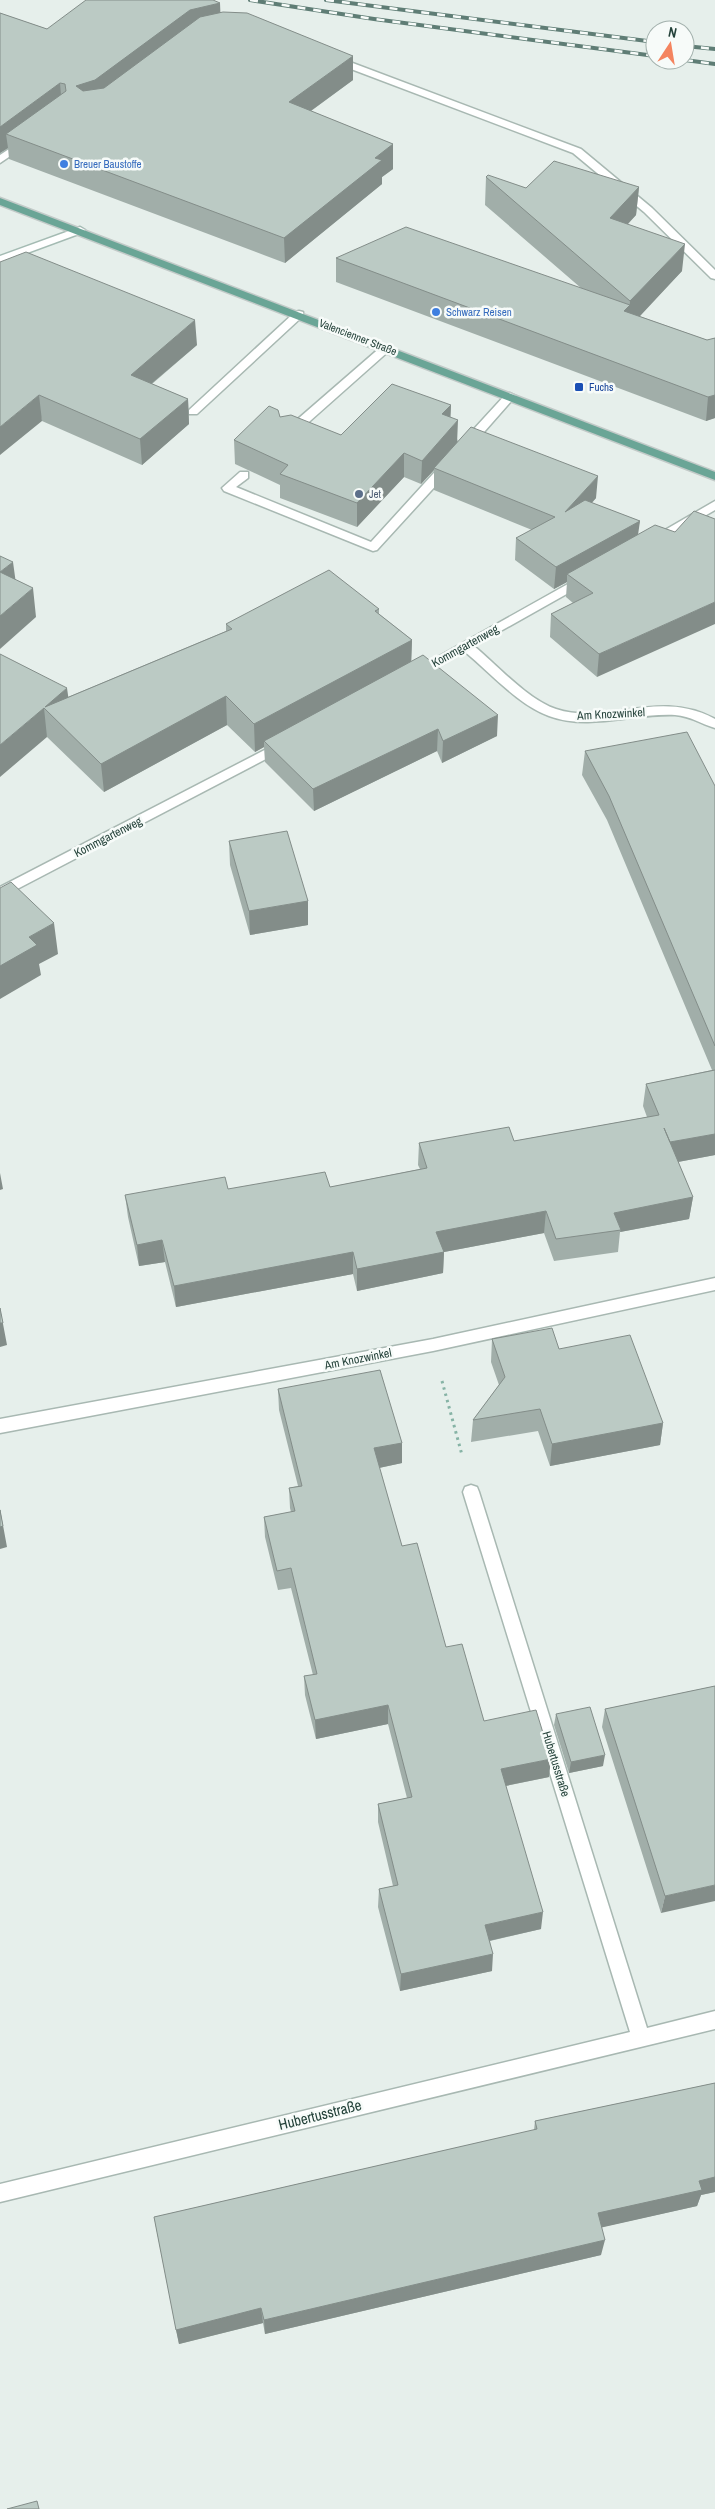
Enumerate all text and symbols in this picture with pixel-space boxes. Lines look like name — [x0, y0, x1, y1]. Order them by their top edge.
north arrow — [645, 20, 695, 70]
text: N — [667, 23, 679, 42]
place label: Breuer Baustoffe — [74, 157, 142, 171]
marker: Breuer Baustoffe — [58, 158, 70, 170]
place label: Schwarz Reisen — [446, 305, 512, 319]
marker: Schwarz Reisen — [430, 306, 442, 318]
street label: Valencienner Straße — [317, 316, 399, 358]
place label: Fuchs — [589, 380, 614, 394]
marker: Fuchs — [573, 381, 585, 393]
place label: Jet — [369, 487, 382, 501]
marker: Jet — [353, 488, 365, 500]
street label: Kommgartenweg — [429, 621, 502, 671]
street label: Am Knozwinkel — [576, 704, 645, 724]
street label: Kommgartenweg — [71, 813, 145, 861]
street label: Am Knozwinkel — [322, 1345, 393, 1374]
street label: Hubertusstraße — [538, 1729, 574, 1799]
street label: Hubertusstraße — [276, 2094, 364, 2135]

